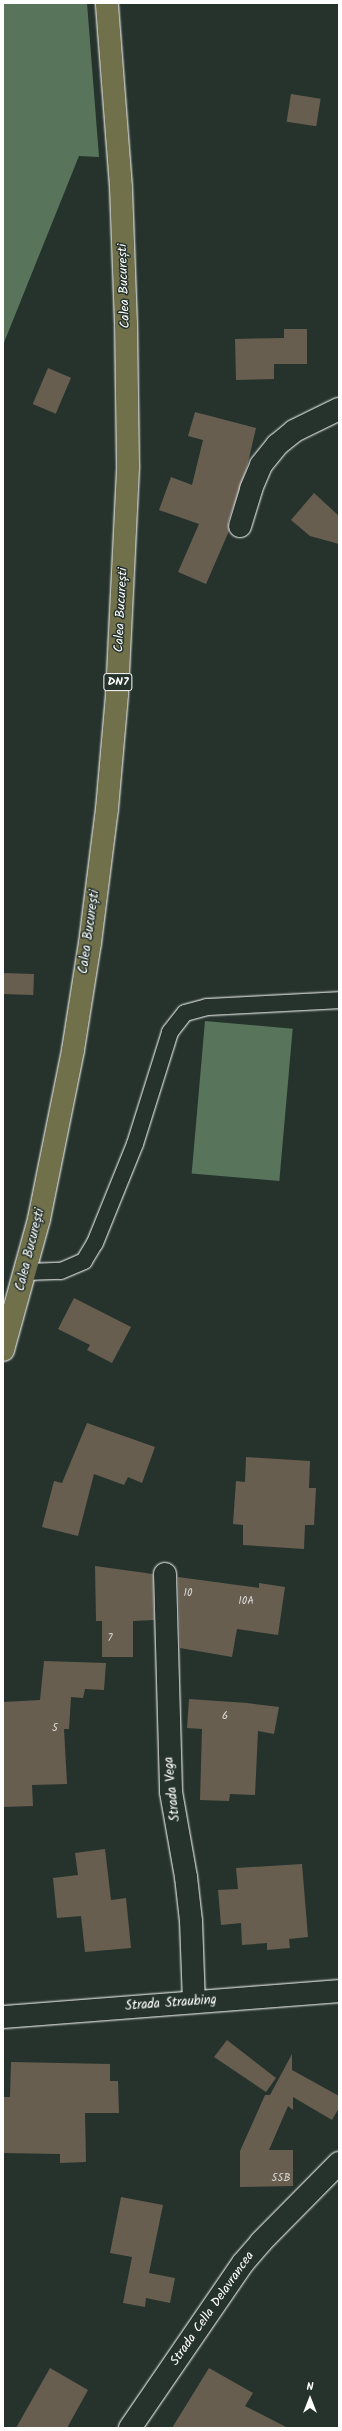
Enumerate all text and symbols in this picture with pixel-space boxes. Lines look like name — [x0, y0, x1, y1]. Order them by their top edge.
street label: Calea București — [116, 243, 134, 329]
street label: Calea București — [112, 567, 132, 653]
road number: DN7 — [103, 672, 133, 692]
street label: Calea București — [76, 889, 104, 975]
street label: Calea București — [13, 1207, 49, 1293]
house number: 10 — [184, 1586, 192, 1600]
house number: 10A — [238, 1594, 254, 1608]
house number: 7 — [107, 1631, 113, 1645]
house number: 6 — [222, 1709, 228, 1723]
house number: 5 — [52, 1721, 58, 1735]
street label: Strada Vega — [162, 1756, 184, 1822]
street label: Strada Straubing — [125, 1993, 217, 2015]
house number: 55B — [272, 2171, 290, 2185]
street label: Strada Cella Delavrancea — [168, 2249, 258, 2369]
text: N — [307, 2378, 313, 2396]
north arrow — [290, 2379, 330, 2419]

